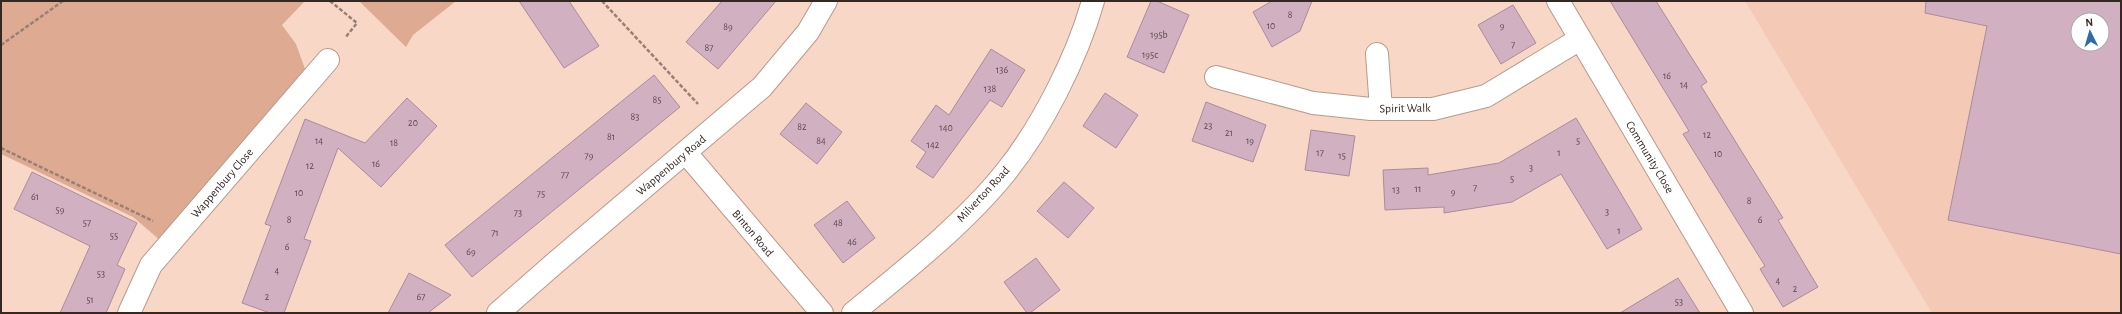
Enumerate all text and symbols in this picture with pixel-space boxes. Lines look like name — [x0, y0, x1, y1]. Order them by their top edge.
house number: 8 — [1288, 10, 1293, 20]
north arrow — [2070, 12, 2110, 52]
text: N — [2085, 17, 2093, 28]
house number: 10 — [1267, 21, 1275, 31]
house number: 9 — [1500, 21, 1505, 31]
house number: 89 — [723, 22, 733, 32]
house number: 195b — [1150, 30, 1168, 40]
house number: 7 — [1511, 40, 1515, 50]
house number: 87 — [705, 43, 713, 53]
house number: 195c — [1142, 50, 1158, 60]
house number: 136 — [996, 65, 1008, 75]
house number: 16 — [1663, 71, 1671, 81]
house number: 14 — [1680, 80, 1688, 90]
house number: 138 — [984, 84, 996, 94]
house number: 85 — [653, 95, 661, 105]
street label: Spirit Walk — [1379, 102, 1431, 114]
house number: 83 — [631, 112, 639, 122]
house number: 20 — [408, 118, 418, 128]
street label: Community Close — [1623, 119, 1676, 196]
house number: 23 — [1204, 121, 1212, 131]
house number: 82 — [797, 122, 807, 132]
house number: 140 — [939, 123, 953, 133]
house number: 21 — [1225, 128, 1233, 138]
house number: 12 — [1703, 130, 1711, 140]
house number: 81 — [607, 132, 615, 142]
street label: Wappenbury Road — [634, 133, 709, 198]
house number: 14 — [315, 136, 323, 146]
house number: 84 — [816, 136, 826, 146]
house number: 19 — [1246, 136, 1254, 146]
house number: 5 — [1576, 136, 1580, 146]
house number: 18 — [390, 138, 398, 148]
house number: 142 — [927, 140, 940, 150]
street label: Wappenbury Close — [189, 146, 256, 221]
house number: 17 — [1316, 148, 1324, 158]
house number: 1 — [1557, 148, 1561, 158]
house number: 10 — [1714, 149, 1722, 159]
house number: 79 — [585, 151, 594, 161]
house number: 15 — [1338, 151, 1346, 161]
house number: 16 — [372, 159, 380, 169]
house number: 12 — [306, 161, 314, 171]
house number: 3 — [1529, 163, 1533, 173]
street label: Milverton Road — [954, 164, 1012, 224]
house number: 77 — [561, 170, 569, 180]
house number: 5 — [1510, 174, 1514, 184]
house number: 7 — [1473, 183, 1477, 193]
house number: 11 — [1415, 184, 1421, 194]
house number: 13 — [1392, 185, 1400, 195]
house number: 9 — [1451, 187, 1456, 197]
house number: 10 — [295, 188, 303, 198]
house number: 75 — [537, 189, 545, 199]
house number: 61 — [31, 192, 39, 202]
house number: 8 — [1747, 196, 1752, 206]
house number: 59 — [56, 205, 65, 215]
street label: Binton Road — [730, 207, 776, 259]
house number: 3 — [1605, 207, 1609, 217]
house number: 73 — [514, 208, 522, 218]
house number: 8 — [287, 215, 292, 225]
house number: 6 — [1758, 215, 1763, 225]
house number: 57 — [83, 218, 91, 228]
house number: 48 — [833, 218, 843, 228]
house number: 1 — [1617, 226, 1621, 236]
house number: 71 — [491, 228, 499, 238]
house number: 55 — [110, 231, 118, 241]
house number: 46 — [847, 237, 857, 247]
house number: 6 — [285, 242, 290, 252]
house number: 69 — [466, 247, 476, 257]
house number: 4 — [275, 266, 280, 276]
house number: 53 — [97, 269, 105, 279]
house number: 4 — [1776, 276, 1781, 286]
house number: 2 — [1793, 284, 1798, 294]
house number: 2 — [265, 292, 270, 302]
house number: 67 — [417, 292, 425, 302]
house number: 51 — [86, 295, 94, 305]
house number: 53 — [1675, 297, 1683, 307]

